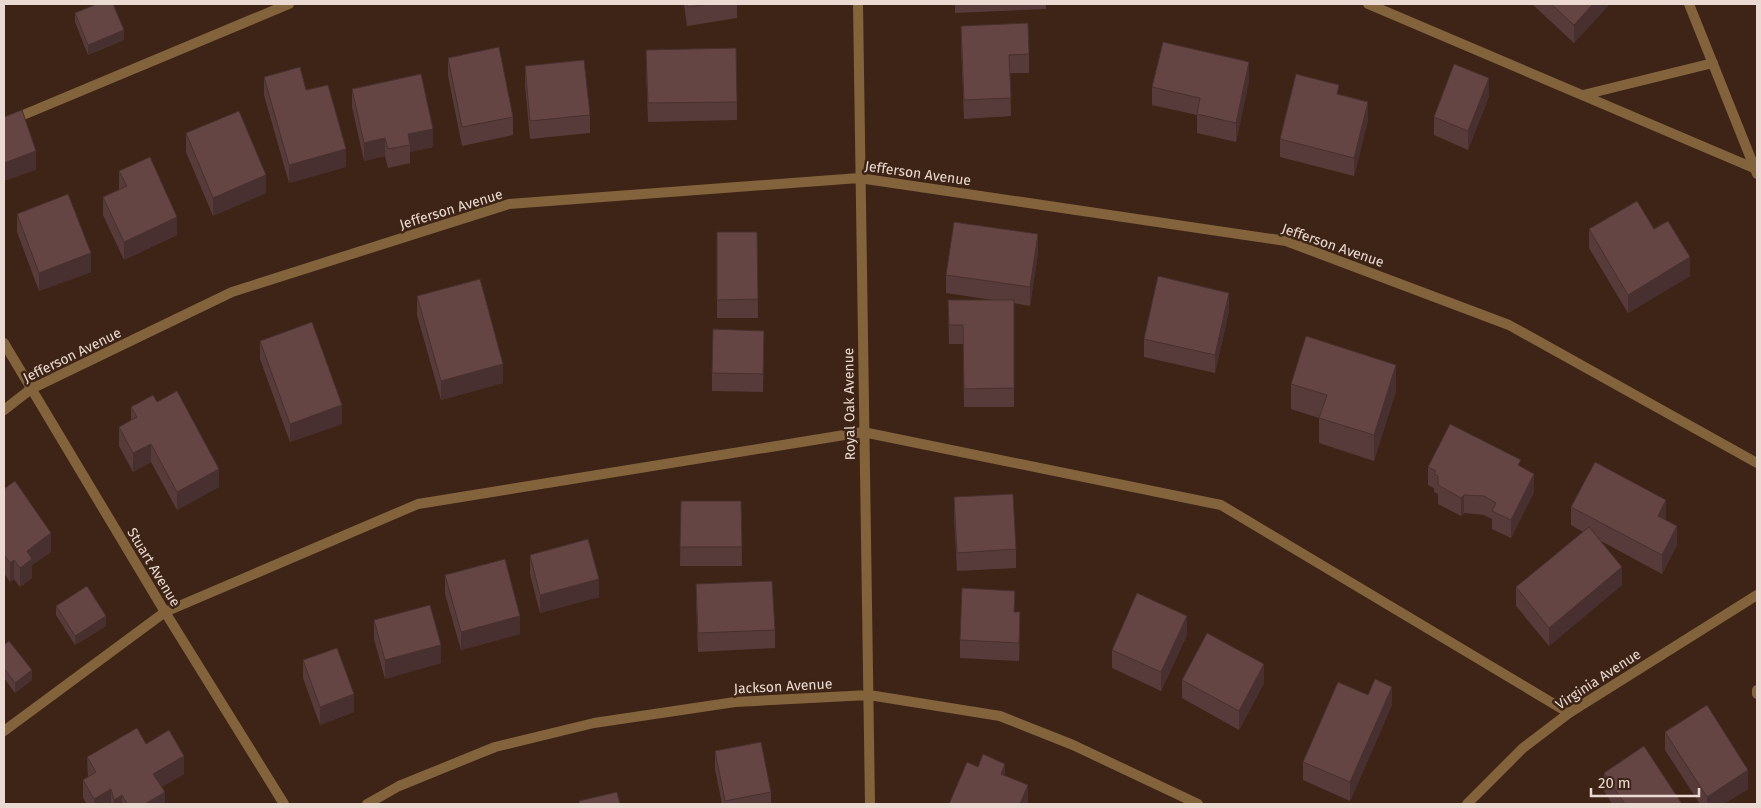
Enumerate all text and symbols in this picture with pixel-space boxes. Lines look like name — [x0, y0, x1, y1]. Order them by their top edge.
street label: Jefferson Avenue — [864, 158, 972, 189]
street label: Jefferson Avenue — [397, 186, 505, 233]
street label: Jefferson Avenue — [1279, 220, 1386, 271]
street label: Jefferson Avenue — [20, 324, 124, 387]
street label: Royal Oak Avenue — [840, 347, 859, 461]
street label: Stuart Avenue — [123, 525, 184, 610]
street label: Virginia Avenue — [1553, 646, 1644, 713]
street label: Jackson Avenue — [733, 675, 833, 698]
scale bar — [1591, 766, 1698, 798]
text: 20 m — [1598, 774, 1631, 792]

